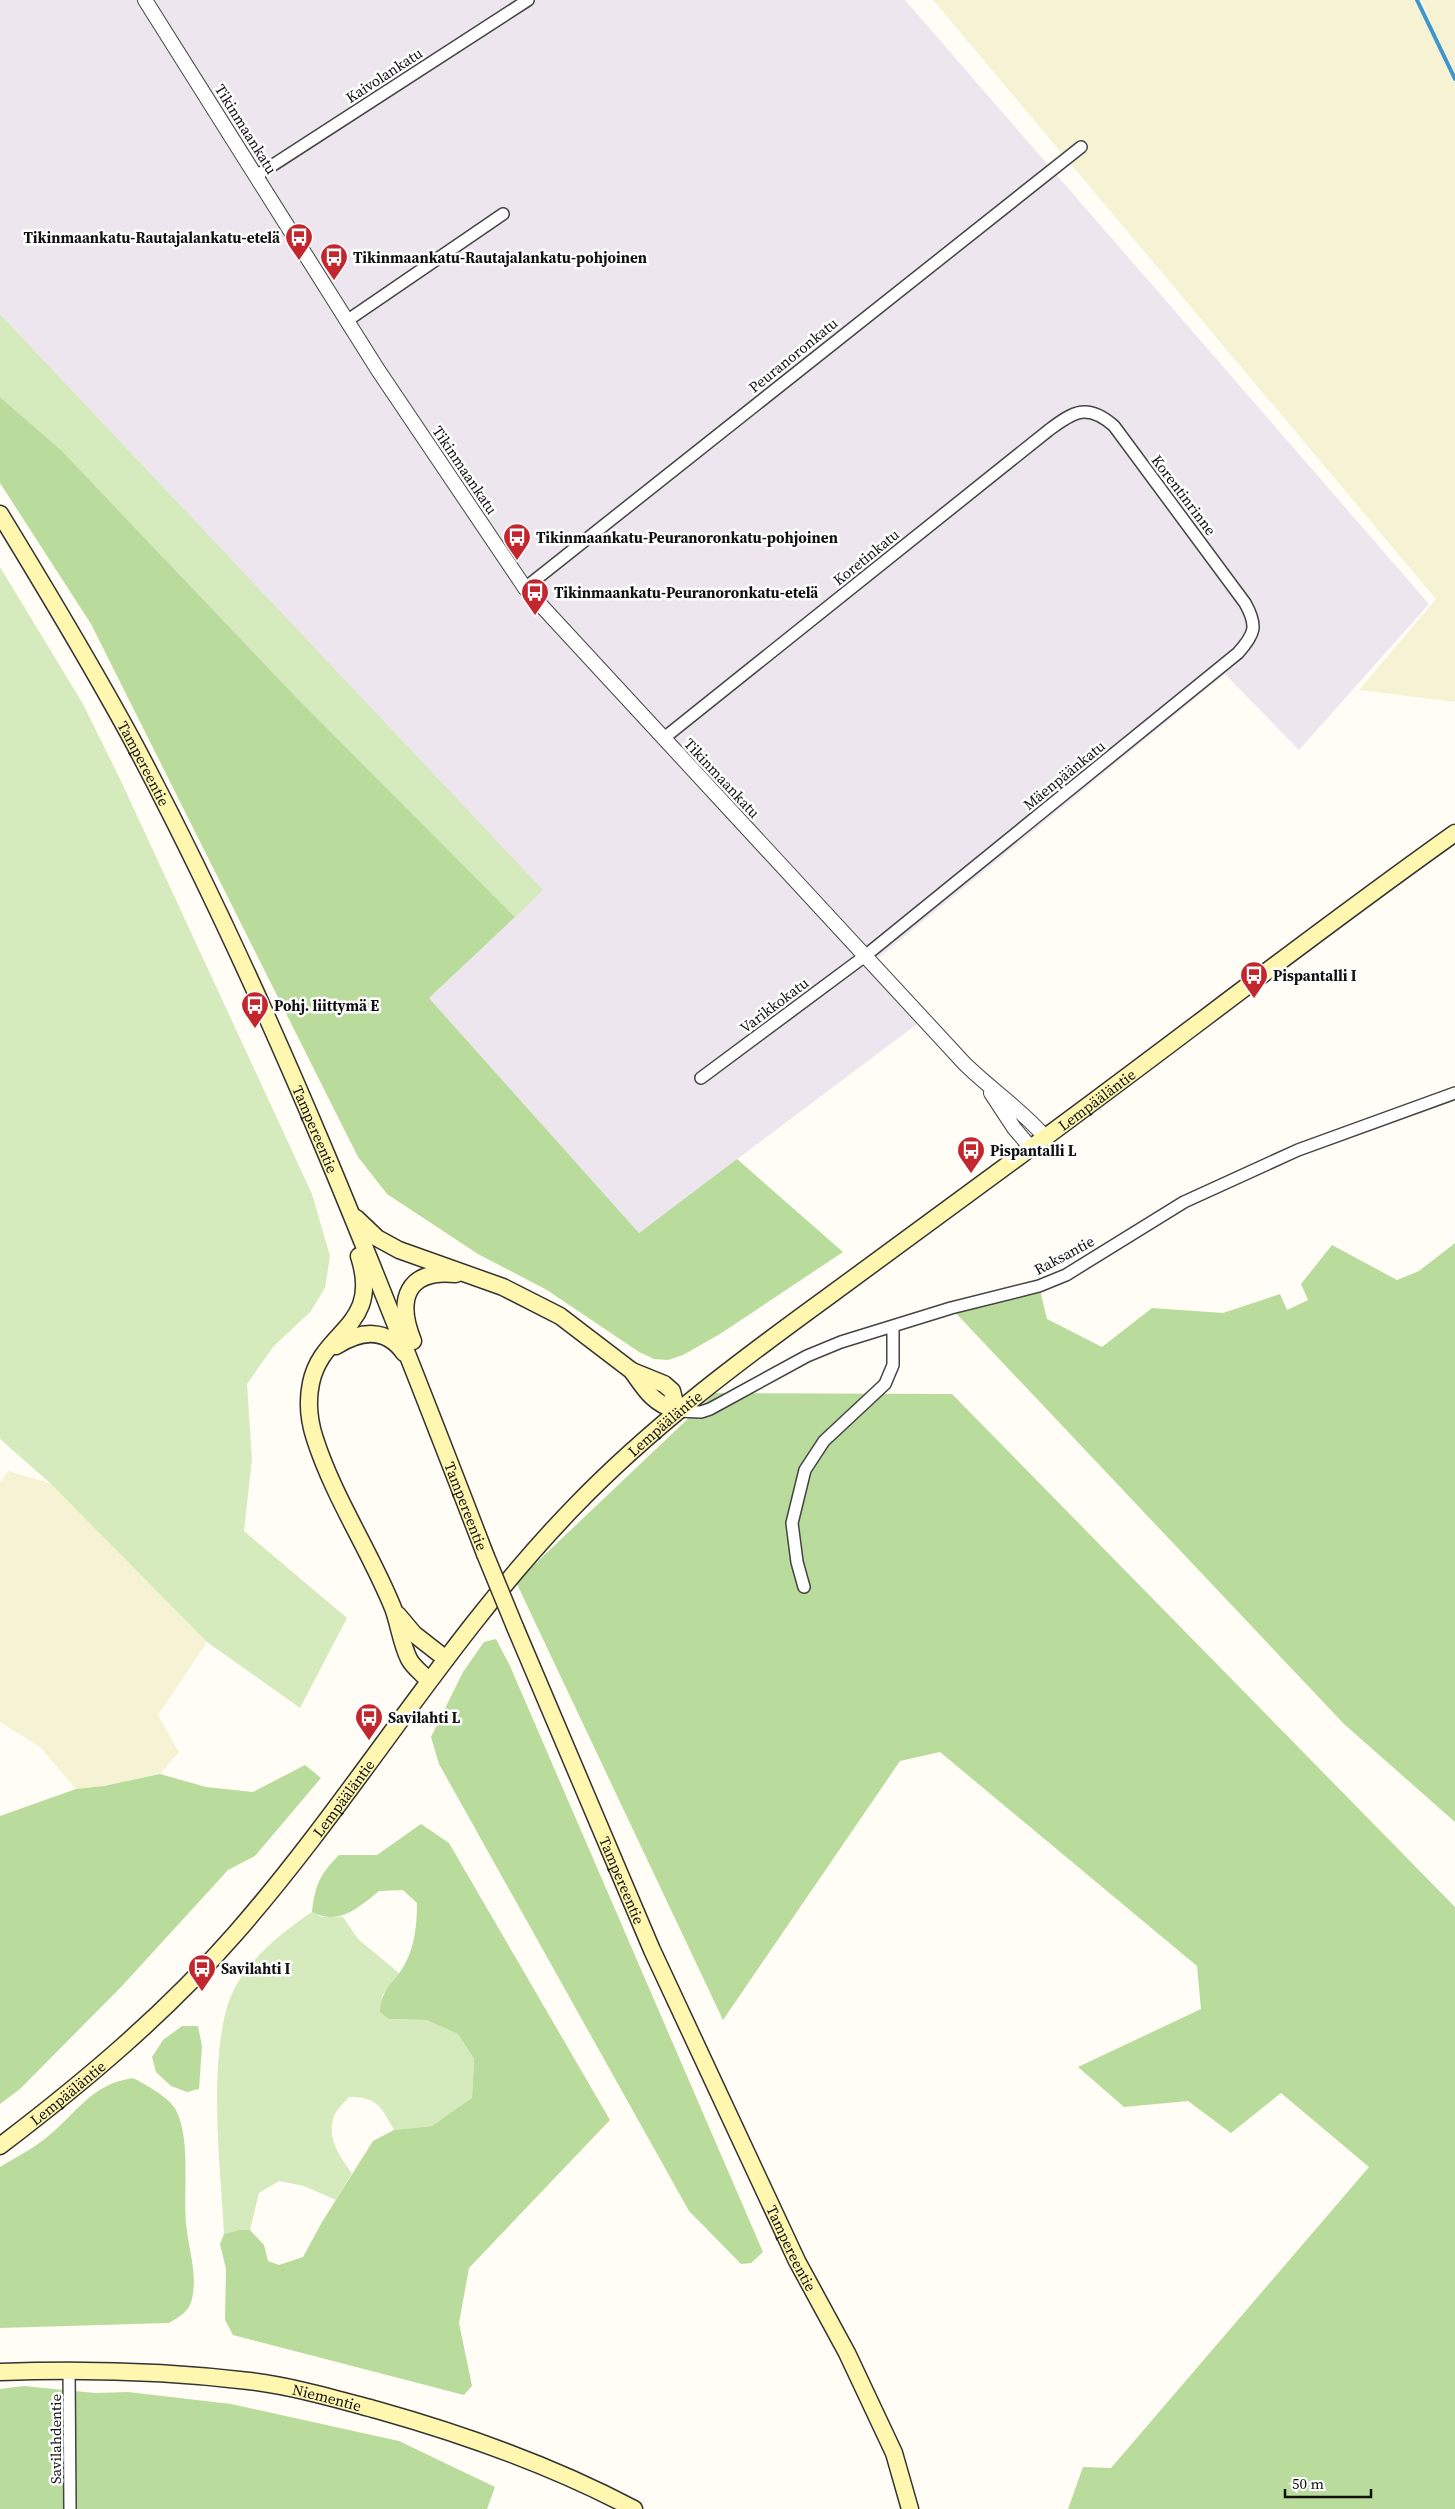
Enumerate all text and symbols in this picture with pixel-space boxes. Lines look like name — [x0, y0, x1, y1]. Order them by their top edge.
street label: Kaivolankatu — [342, 42, 427, 108]
street label: Tikinmaankatu — [210, 80, 282, 178]
bus stop icon: Tikinmaankatu-Rautajalankatu-etelä — [284, 222, 314, 261]
place label: Tikinmaankatu-Rautajalankatu-etelä — [23, 227, 281, 248]
bus stop icon: Tikinmaankatu-Rautajalankatu-pohjoinen — [319, 242, 349, 281]
place label: Tikinmaankatu-Rautajalankatu-pohjoinen — [353, 247, 647, 268]
street label: Peuranoronkatu — [744, 312, 842, 397]
street label: Tikinmaankatu — [428, 422, 503, 519]
street label: Korentinrinne — [1147, 450, 1221, 540]
bus stop icon: Tikinmaankatu-Peuranoronkatu-pohjoinen — [502, 522, 532, 561]
street label: Koretinkatu — [828, 524, 904, 590]
place label: Tikinmaankatu-Peuranoronkatu-pohjoinen — [536, 527, 838, 548]
bus stop icon: Tikinmaankatu-Peuranoronkatu-etelä — [520, 577, 550, 616]
place label: Tikinmaankatu-Peuranoronkatu-etelä — [554, 582, 819, 603]
street label: Tampereentie — [113, 717, 175, 810]
street label: Tikinmaankatu — [679, 733, 765, 823]
street label: Mäenpäänkatu — [1019, 735, 1110, 815]
bus stop icon: Pispantalli I — [1239, 960, 1269, 999]
place label: Pispantalli I — [1273, 965, 1357, 986]
street label: Varikkokatu — [735, 972, 813, 1038]
bus stop icon: Pohj. liittymä E — [240, 990, 270, 1029]
place label: Pohj. liittymä E — [274, 995, 379, 1016]
street label: Lempääläntie — [1053, 1063, 1140, 1135]
street label: Tampereentie — [288, 1082, 344, 1176]
bus stop icon: Pispantalli L — [956, 1135, 986, 1174]
place label: Pispantalli L — [990, 1140, 1077, 1161]
street label: Raksantie — [1030, 1230, 1098, 1280]
street label: Lempääläntie — [623, 1385, 707, 1461]
street label: Tampereentie — [440, 1459, 493, 1553]
bus stop icon: Savilahti L — [354, 1702, 384, 1741]
place label: Savilahti L — [388, 1707, 461, 1728]
street label: Lempääläntie — [307, 1754, 379, 1841]
street label: Tampereentie — [595, 1833, 650, 1928]
bus stop icon: Savilahti I — [187, 1953, 217, 1992]
place label: Savilahti I — [221, 1958, 291, 1979]
street label: Lempääläntie — [25, 2055, 110, 2130]
street label: Tampereentie — [762, 2202, 822, 2295]
street label: Niementie — [290, 2378, 364, 2416]
street label: Savilahdentie — [45, 2394, 66, 2484]
scale bar — [1285, 2466, 1371, 2498]
text: 50 m — [1292, 2473, 1324, 2494]

